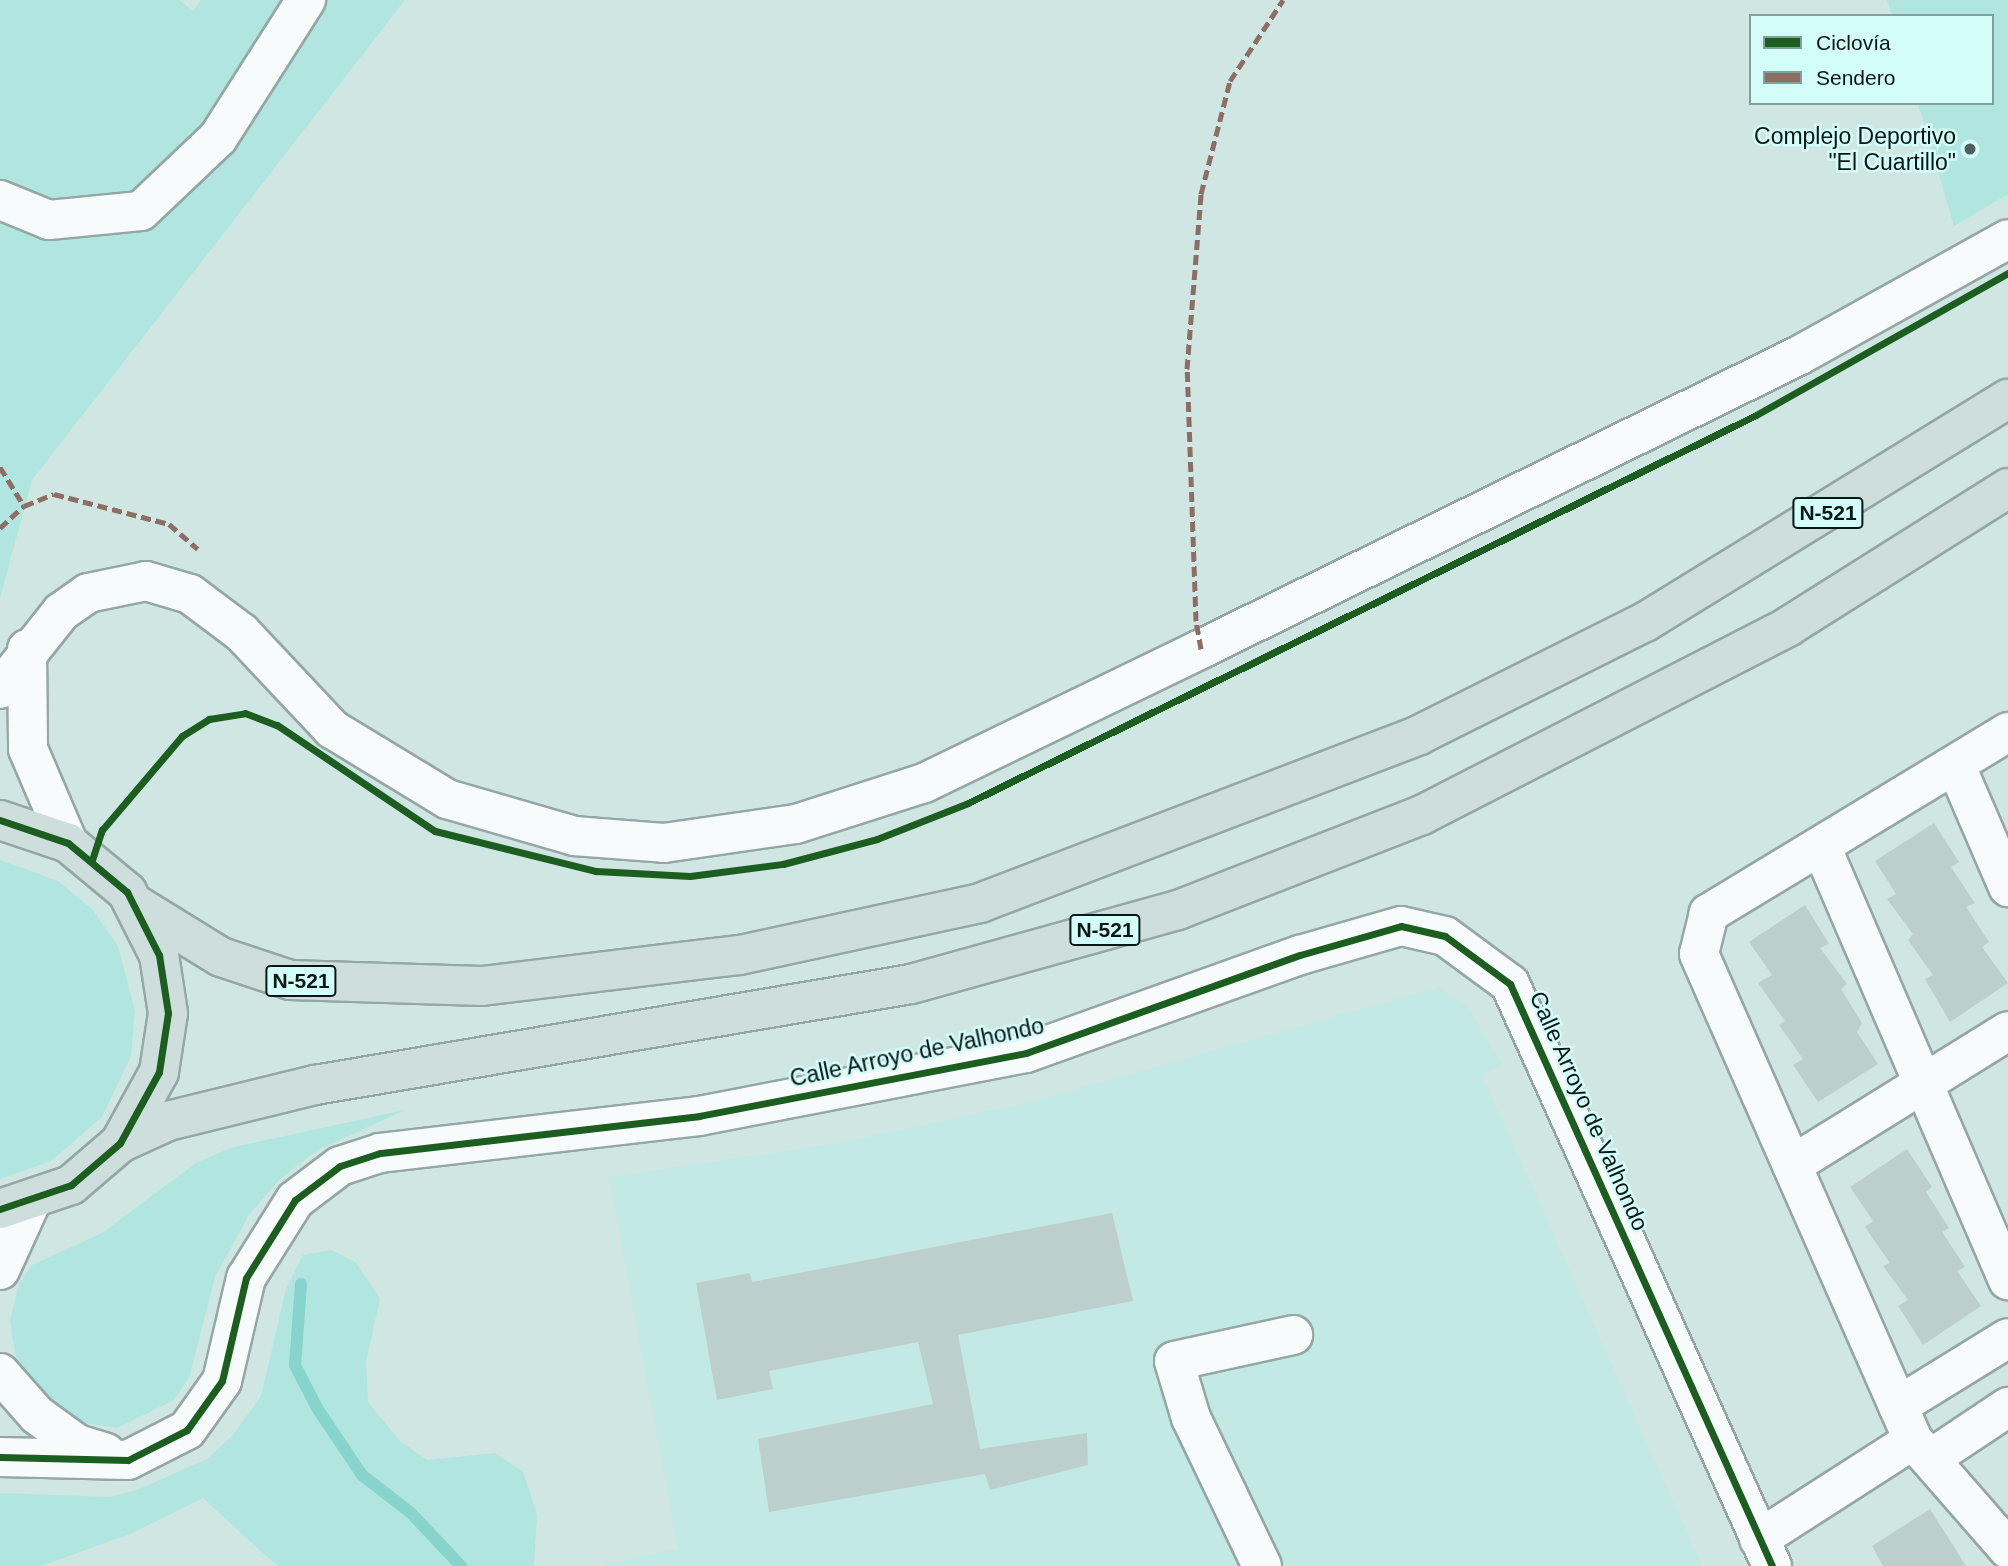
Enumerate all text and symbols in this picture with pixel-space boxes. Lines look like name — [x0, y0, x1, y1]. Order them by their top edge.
legend — [1749, 14, 1994, 105]
text: Ciclovía — [1816, 31, 1891, 54]
text: Sendero — [1816, 66, 1895, 89]
place label: Complejo Deportivo "El Cuartillo" — [1754, 122, 1956, 176]
marker: Complejo Deportivo "El Cuartillo" — [1962, 141, 1978, 157]
road number: N-521 — [1791, 496, 1865, 530]
road number: N-521 — [1068, 912, 1142, 948]
road number: N-521 — [264, 964, 338, 998]
street label: Calle Arroyo de Valhondo — [1523, 986, 1655, 1236]
street label: Calle Arroyo de Valhondo — [787, 1011, 1047, 1093]

